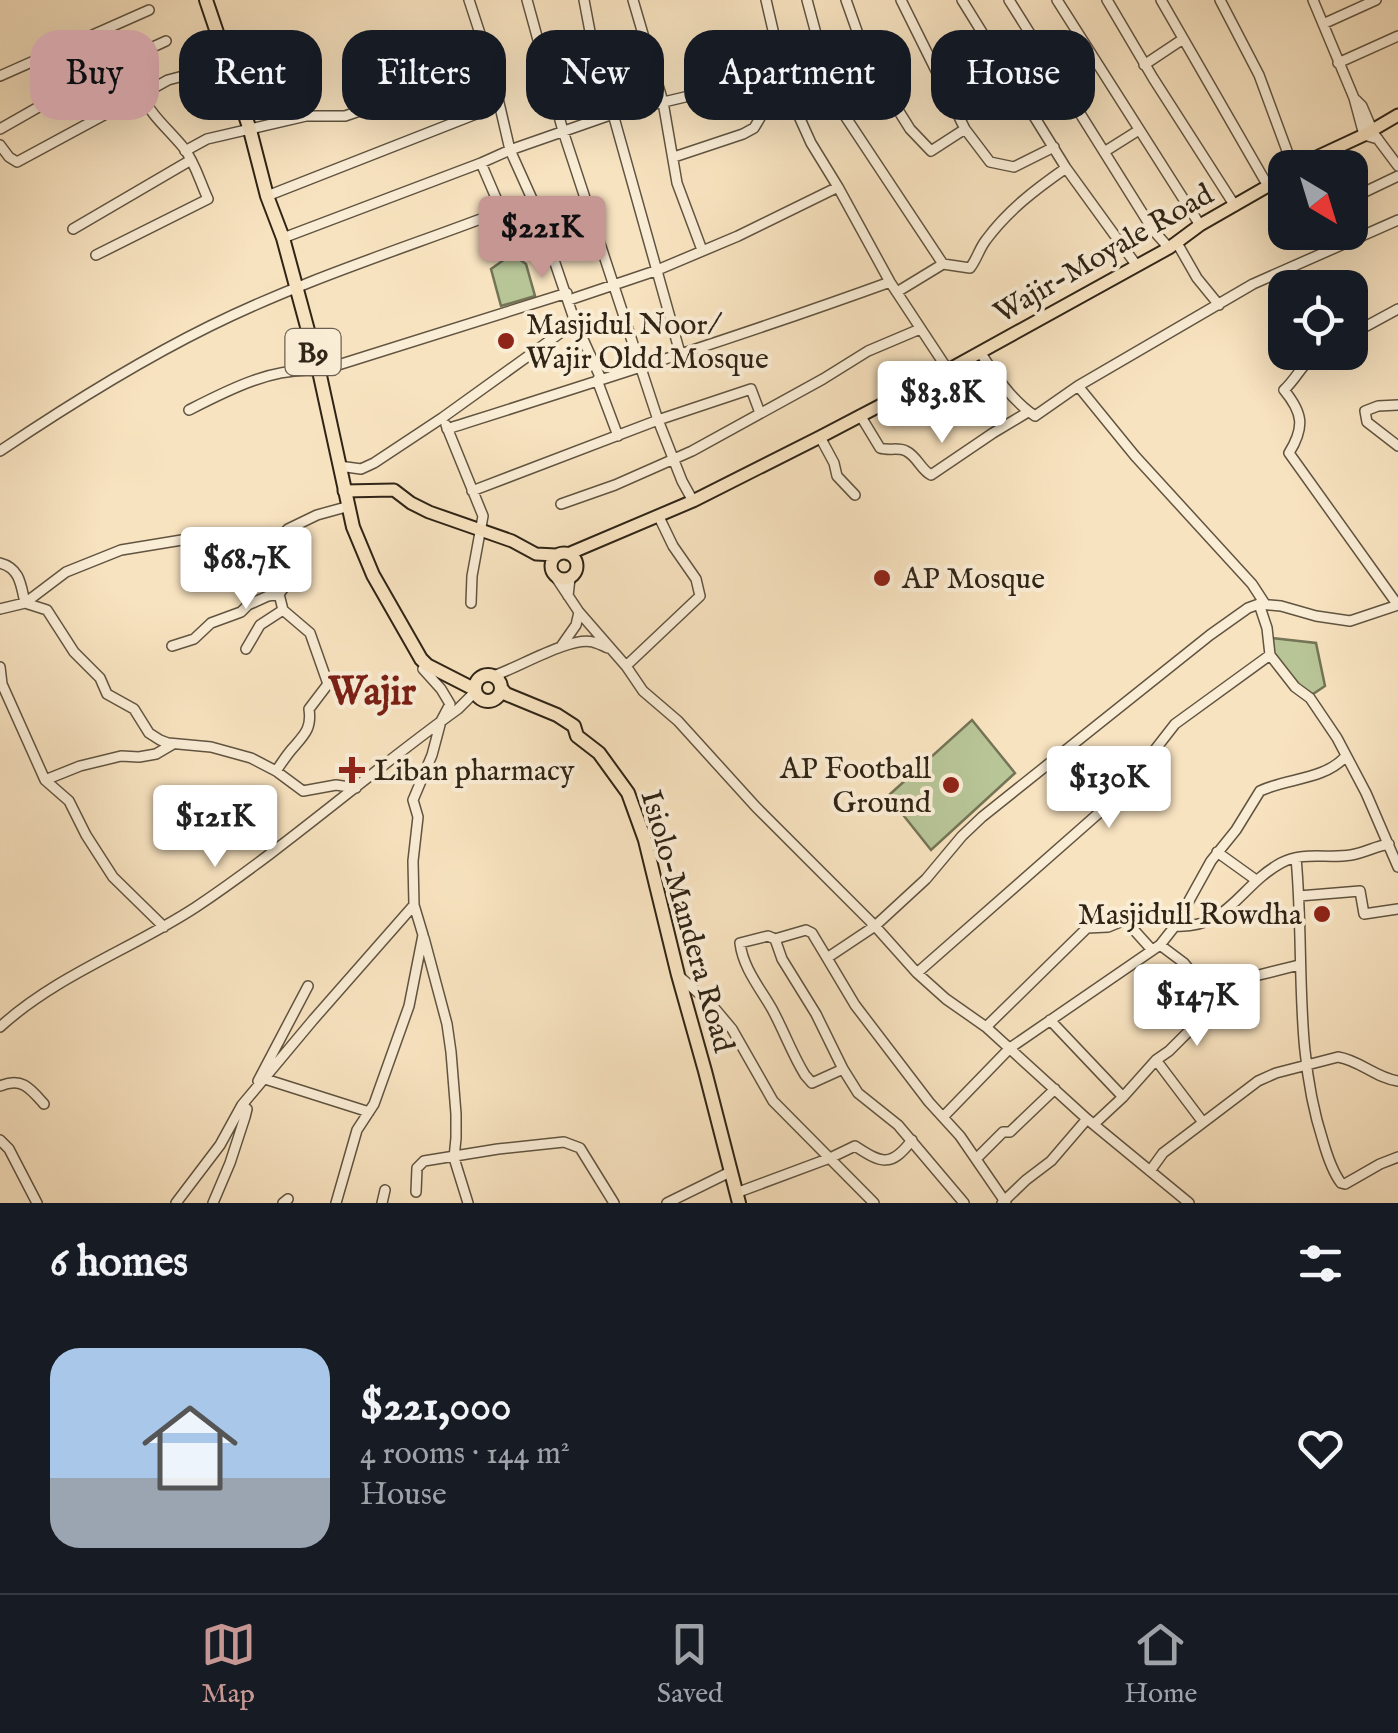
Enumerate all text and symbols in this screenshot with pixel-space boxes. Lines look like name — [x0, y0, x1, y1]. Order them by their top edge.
chip: Buy — [30, 30, 159, 120]
chip: Rent — [179, 30, 322, 120]
chip: Filters — [342, 30, 506, 120]
chip: New — [526, 30, 664, 120]
chip: Apartment — [684, 30, 911, 120]
chip: House — [931, 30, 1095, 120]
north arrow — [1268, 150, 1368, 250]
map controls — [1268, 150, 1368, 370]
street label: Wajir-Moyale Road — [987, 176, 1221, 333]
pin: $221K — [472, 196, 612, 281]
text: $221K — [501, 208, 583, 249]
button: locate — [1268, 270, 1368, 370]
place label: Masjidul Noor/ Wajir Oldd Mosque — [526, 307, 769, 379]
road number: B9 — [286, 329, 340, 375]
marker: Masjidul Noor/ Wajir Oldd Mosque — [495, 330, 517, 352]
pin: $83.8K — [861, 361, 1023, 446]
text: $83.8K — [900, 373, 984, 414]
pin: $68.7K — [165, 527, 327, 612]
text: $68.7K — [202, 539, 290, 580]
place label: AP Mosque — [901, 561, 1045, 599]
marker: AP Mosque — [871, 567, 893, 589]
district label: Wajir — [328, 668, 416, 719]
pin: $130K — [1039, 746, 1179, 831]
place label: AP Football Ground — [779, 751, 932, 823]
place label: Liban pharmacy — [374, 753, 575, 791]
marker: Liban pharmacy — [339, 757, 365, 783]
text: $130K — [1069, 758, 1149, 799]
marker: AP Football Ground — [940, 774, 962, 796]
pin: $121K — [145, 785, 285, 870]
street label: Isiolo-Mandera Road — [630, 786, 742, 1058]
text: $121K — [175, 797, 255, 838]
place label: Masjidull Rowdha — [1078, 897, 1302, 935]
marker: Masjidull Rowdha — [1311, 903, 1333, 925]
pin: $147K — [1127, 964, 1267, 1049]
text: $147K — [1156, 976, 1238, 1017]
icon: filters — [1293, 1236, 1348, 1291]
text: 6 homes — [50, 1237, 188, 1290]
text: $221,000 — [360, 1381, 511, 1434]
icon: home — [130, 1388, 250, 1508]
icon: heart — [1293, 1421, 1348, 1476]
text: 4 rooms · 144 m² — [360, 1434, 570, 1475]
text: House — [360, 1475, 447, 1516]
tab: Map — [201, 1617, 256, 1712]
tab: Saved — [657, 1617, 723, 1712]
tab: Home — [1124, 1617, 1197, 1712]

